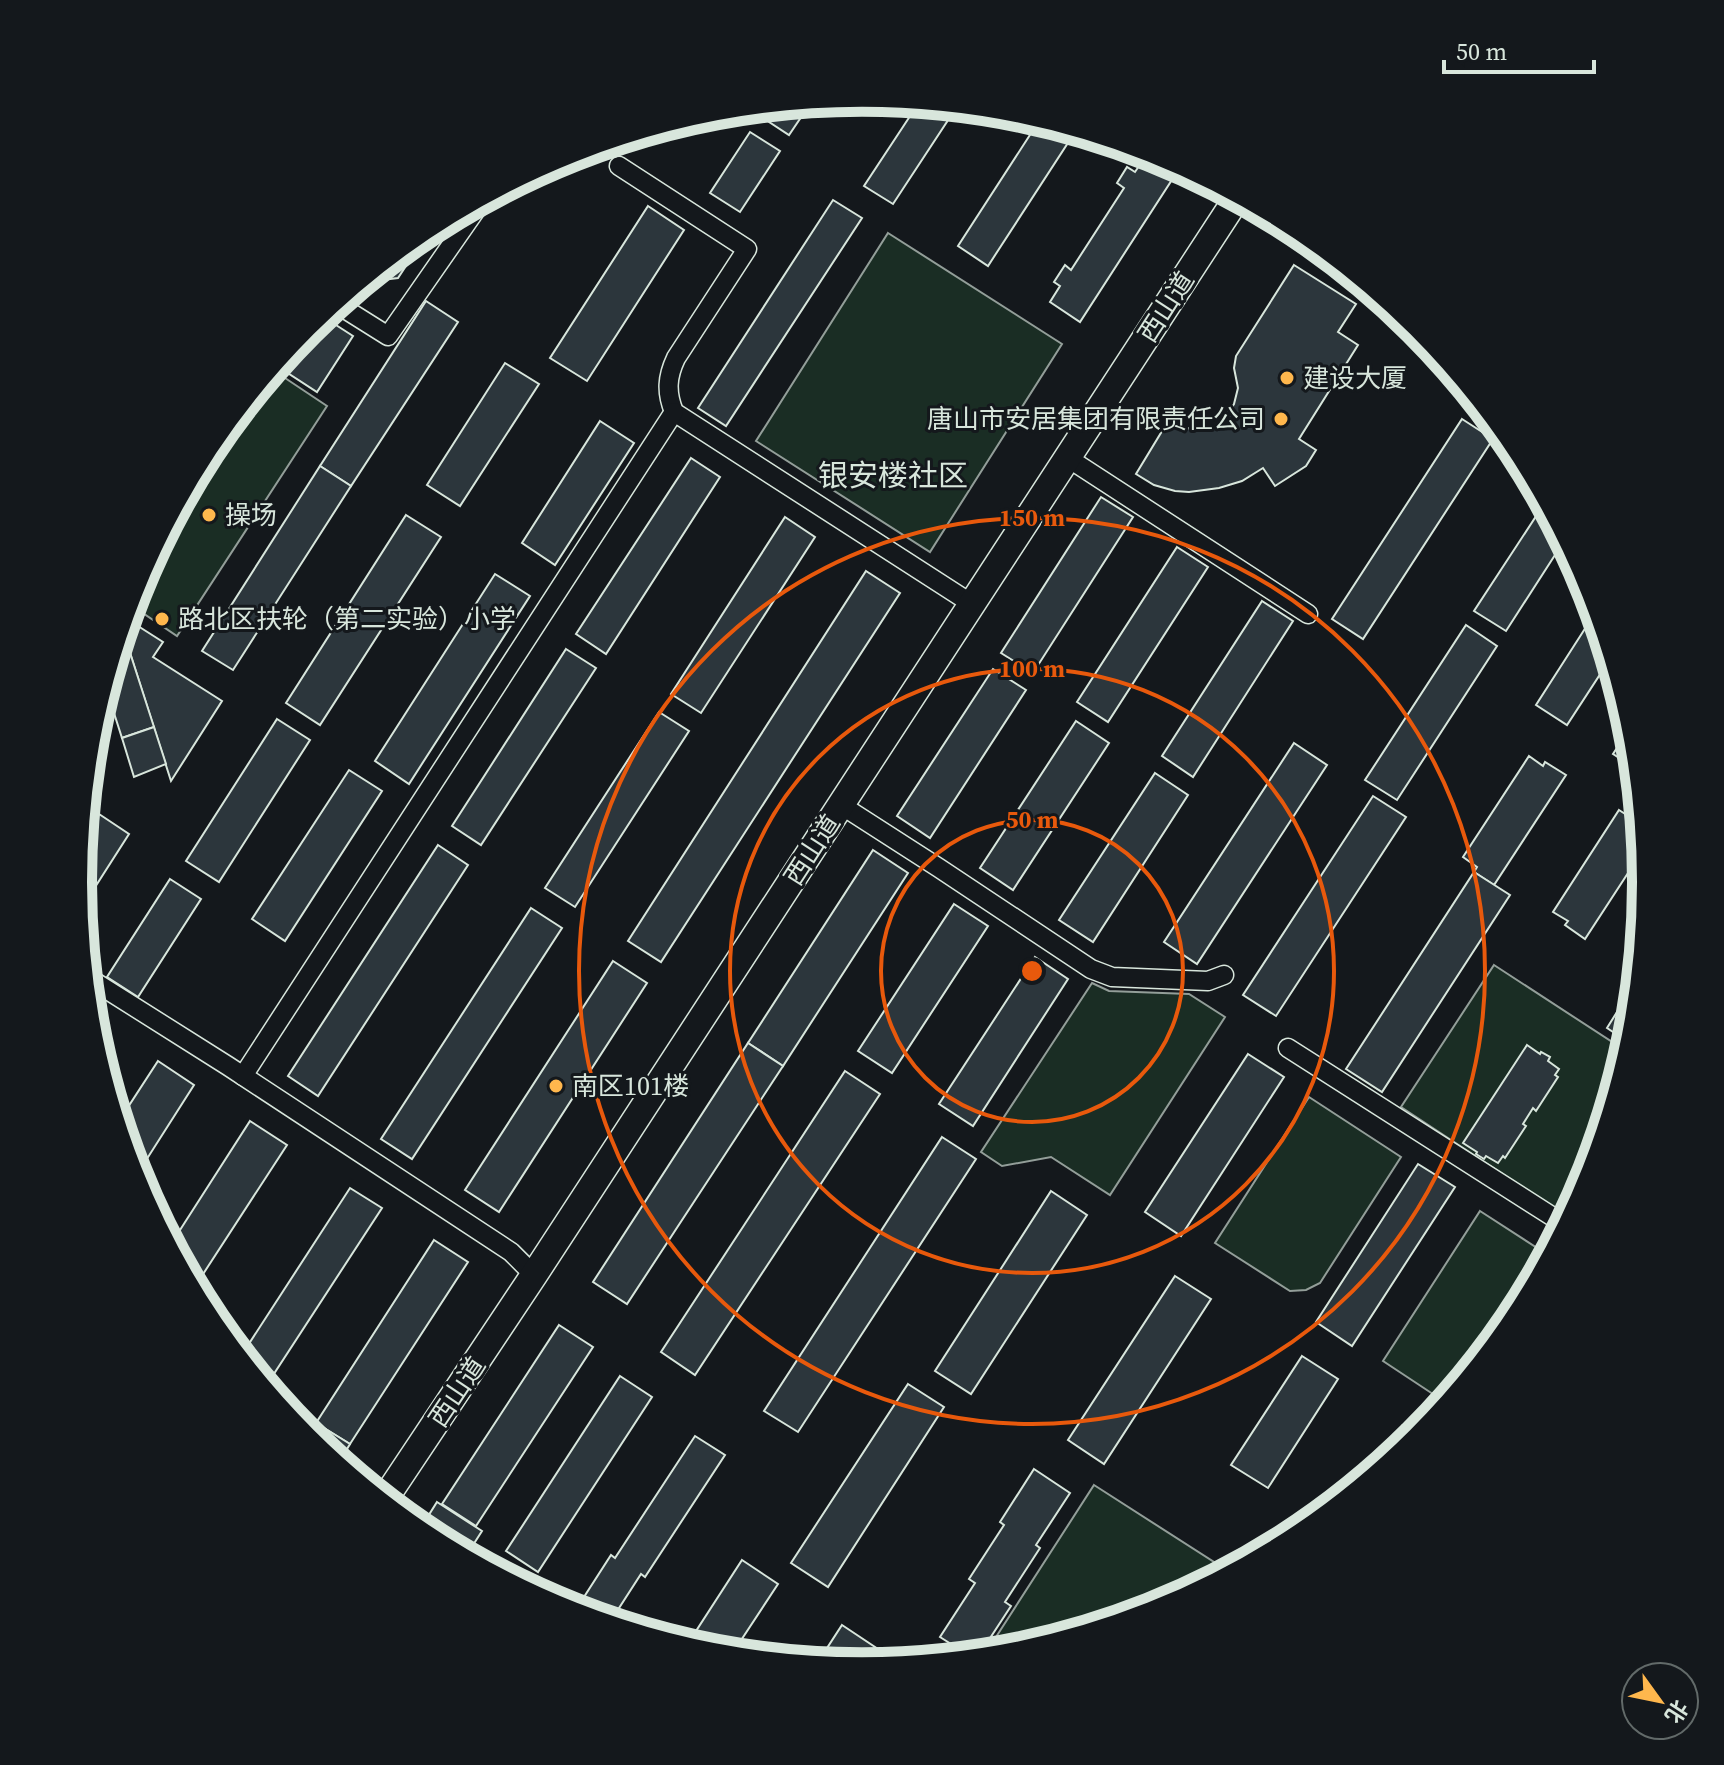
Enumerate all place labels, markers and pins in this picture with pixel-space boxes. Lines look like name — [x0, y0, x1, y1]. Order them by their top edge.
place label: 建设大厦 — [1303, 360, 1407, 396]
marker: 建设大厦 — [1278, 369, 1296, 387]
place label: 唐山市安居集团有限责任公司 — [927, 401, 1265, 437]
marker: 唐山市安居集团有限责任公司 — [1272, 410, 1290, 428]
place label: 操场 — [225, 497, 277, 533]
marker: 操场 — [200, 506, 218, 524]
place label: 路北区扶轮（第二实验）小学 — [178, 601, 516, 637]
marker: 路北区扶轮（第二实验）小学 — [153, 610, 171, 628]
centre of rings — [1018, 957, 1046, 985]
place label: 南区101楼 — [572, 1068, 689, 1104]
marker: 南区101楼 — [547, 1077, 565, 1095]

